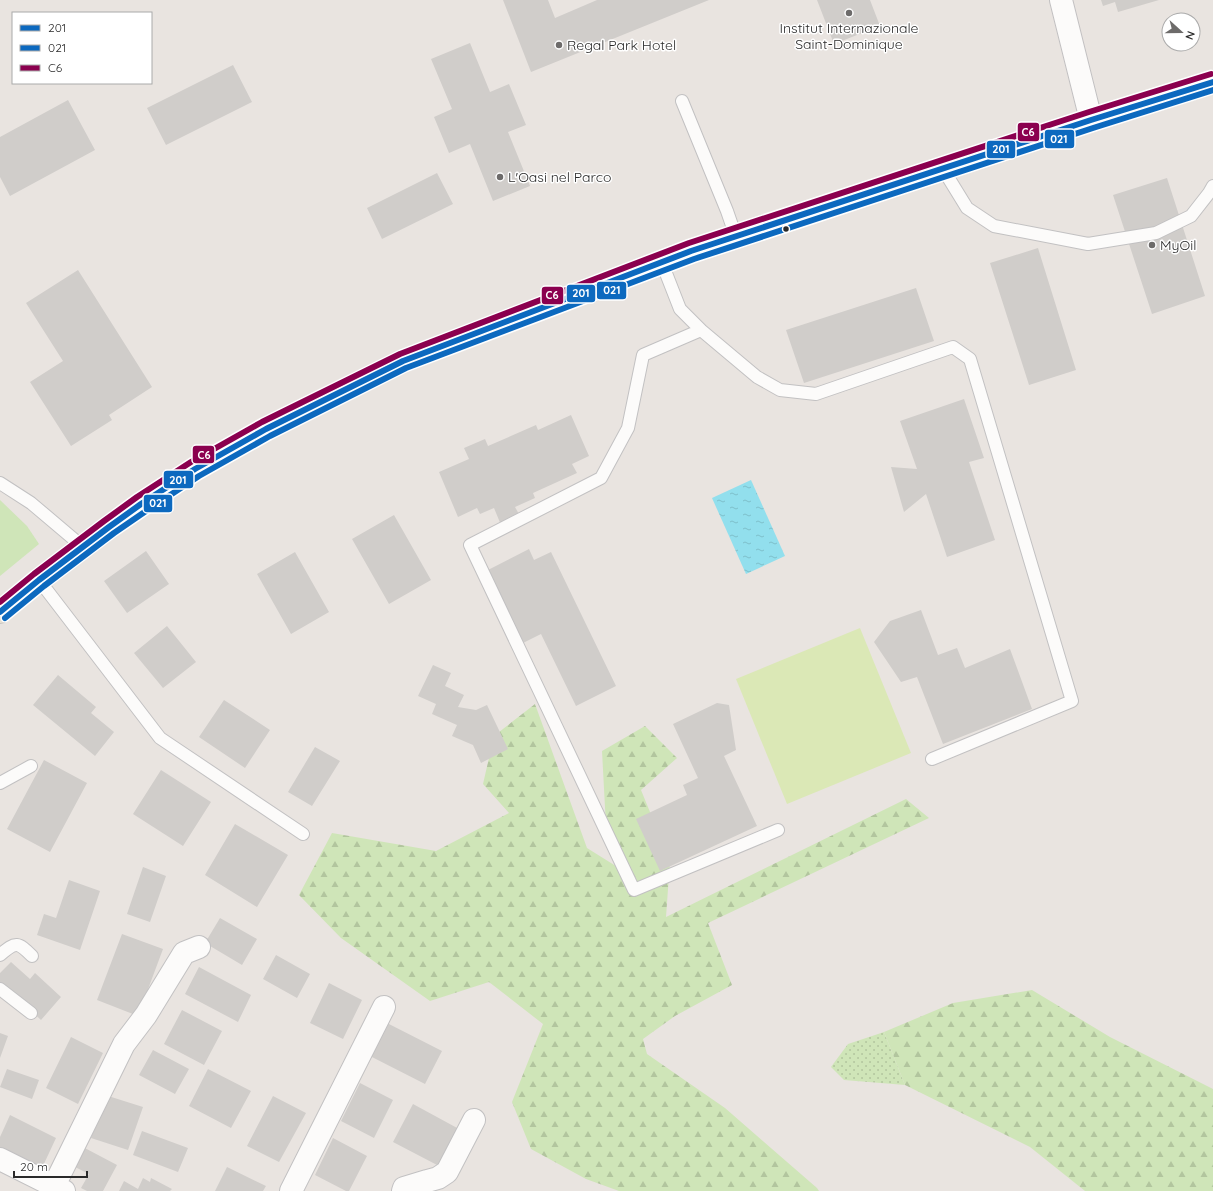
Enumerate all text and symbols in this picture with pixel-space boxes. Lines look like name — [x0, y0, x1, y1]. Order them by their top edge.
marker: Institut Internazionale Saint-Dominique — [844, 8, 854, 18]
legend — [12, 12, 152, 84]
north arrow — [1161, 12, 1201, 52]
place label: Institut Internazionale Saint-Dominique — [779, 19, 919, 53]
text: 201 — [48, 20, 66, 35]
text: N — [1182, 29, 1198, 42]
place label: Regal Park Hotel — [567, 36, 676, 54]
text: 021 — [48, 40, 66, 55]
marker: Regal Park Hotel — [554, 40, 564, 50]
text: C6 — [48, 60, 63, 75]
line badge: C6 — [1017, 122, 1040, 142]
text: C6 — [1022, 125, 1034, 139]
line badge: 021 — [1044, 129, 1075, 149]
text: 021 — [1050, 132, 1068, 146]
line badge: 201 — [986, 140, 1016, 159]
text: 201 — [992, 142, 1010, 156]
place label: L'Oasi nel Parco — [508, 168, 611, 186]
marker: L'Oasi nel Parco — [495, 172, 505, 182]
unlabelled marker — [781, 224, 791, 234]
place label: MyOil — [1160, 236, 1196, 254]
marker: MyOil — [1147, 240, 1157, 250]
line badge: 021 — [596, 281, 627, 300]
text: 021 — [603, 283, 621, 297]
line badge: 201 — [566, 284, 596, 303]
line badge: C6 — [541, 286, 564, 305]
text: 201 — [572, 286, 590, 300]
text: C6 — [546, 288, 558, 302]
line badge: C6 — [192, 445, 215, 464]
text: C6 — [198, 448, 210, 462]
line badge: 201 — [163, 470, 194, 489]
text: 201 — [169, 473, 187, 487]
line badge: 021 — [143, 494, 173, 513]
text: 021 — [149, 496, 167, 510]
scale bar — [14, 1153, 87, 1179]
text: 20 m — [20, 1159, 48, 1174]

